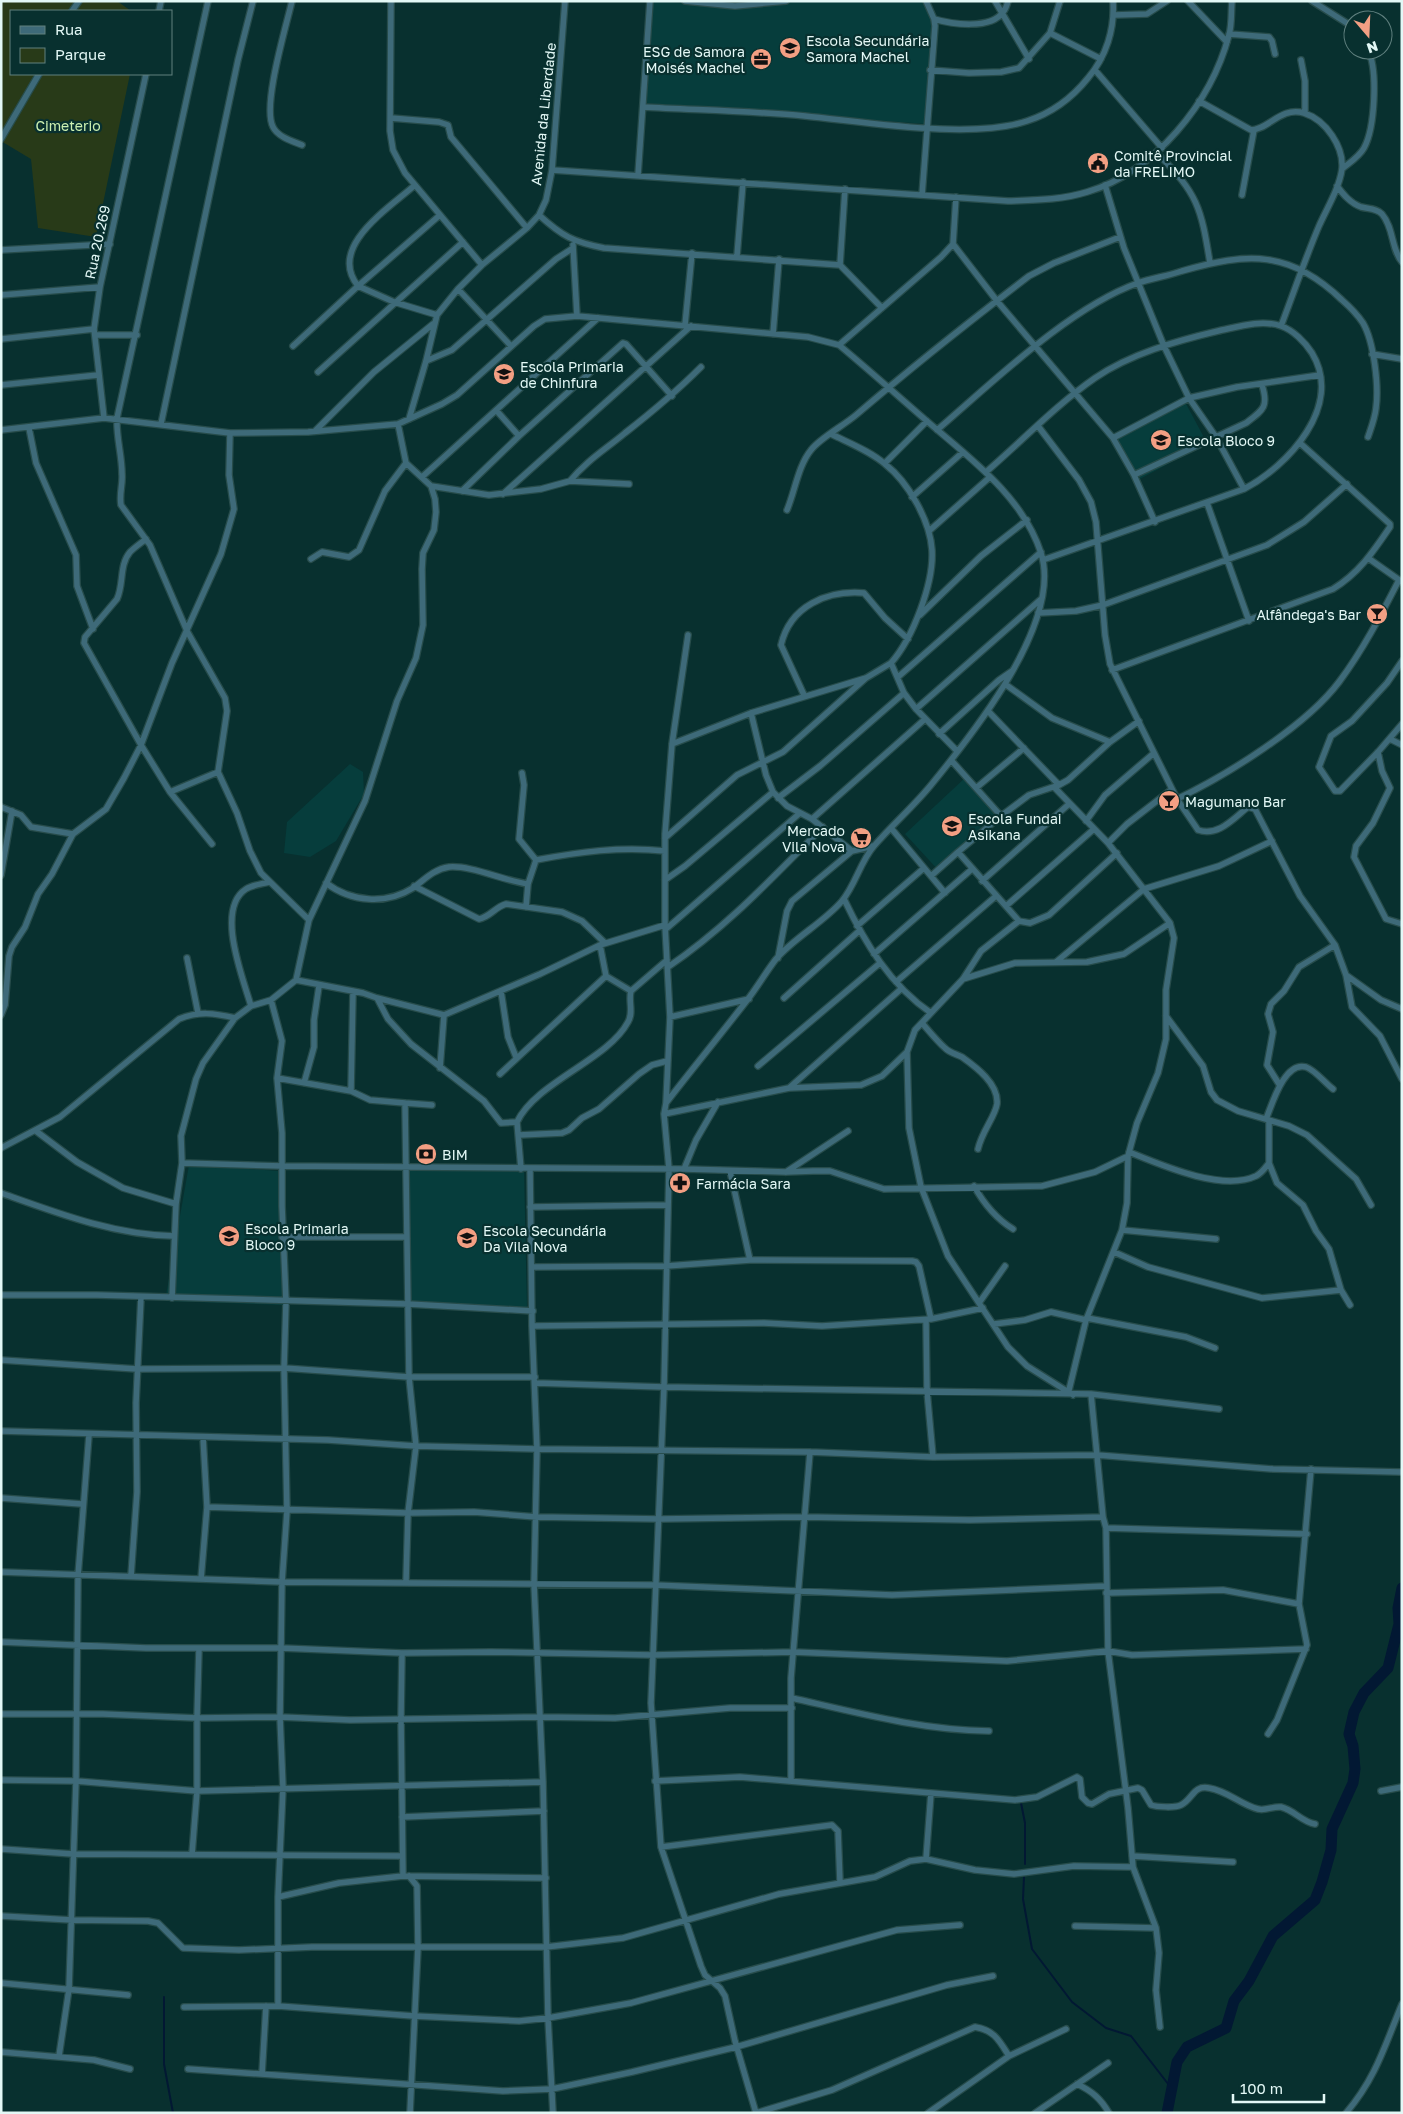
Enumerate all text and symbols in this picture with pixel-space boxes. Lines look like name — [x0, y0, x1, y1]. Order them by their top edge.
legend — [10, 10, 172, 75]
north arrow — [1343, 10, 1393, 60]
text: Rua — [55, 20, 82, 38]
place label: Escola Secundária Samora Machel — [806, 32, 929, 65]
school or university icon: Escola Secundária Samora Machel — [778, 36, 802, 60]
text: N — [1365, 38, 1380, 58]
street label: Avenida da Liberdade — [527, 42, 559, 186]
place label: ESG de Samora Moisés Machel — [643, 43, 745, 76]
text: Parque — [55, 45, 106, 63]
office icon: ESG de Samora Moisés Machel — [749, 47, 773, 71]
park label: Cimeterio — [35, 117, 101, 134]
place label: Comitê Provincial da FRELIMO — [1114, 147, 1232, 180]
public building icon: Comitê Provincial da FRELIMO — [1086, 151, 1110, 175]
street label: Rua 20.269 — [81, 203, 113, 281]
place label: Escola Primaria de Chinfura — [520, 358, 624, 391]
school or university icon: Escola Primaria de Chinfura — [492, 362, 516, 386]
school or university icon: Escola Bloco 9 — [1149, 428, 1173, 452]
place label: Escola Bloco 9 — [1177, 432, 1275, 449]
bar icon: Alfândega's Bar — [1365, 602, 1389, 626]
place label: Alfândega's Bar — [1256, 606, 1362, 623]
bar icon: Magumano Bar — [1157, 789, 1181, 813]
place label: Magumano Bar — [1185, 793, 1286, 810]
place label: Escola Fundai Asikana — [968, 810, 1062, 843]
school or university icon: Escola Fundai Asikana — [940, 814, 964, 838]
place label: Mercado Vila Nova — [782, 822, 845, 855]
supermarket icon: Mercado Vila Nova — [849, 826, 873, 850]
bank icon: BIM — [414, 1142, 438, 1166]
place label: BIM — [442, 1146, 468, 1163]
pharmacy icon: Farmácia Sara — [668, 1171, 692, 1195]
place label: Farmácia Sara — [696, 1175, 791, 1192]
place label: Escola Primaria Bloco 9 — [245, 1220, 349, 1253]
place label: Escola Secundária Da Vila Nova — [483, 1222, 606, 1255]
school or university icon: Escola Primaria Bloco 9 — [217, 1224, 241, 1248]
school or university icon: Escola Secundária Da Vila Nova — [455, 1226, 479, 1250]
scale bar — [1233, 2072, 1324, 2104]
text: 100 m — [1240, 2079, 1283, 2097]

